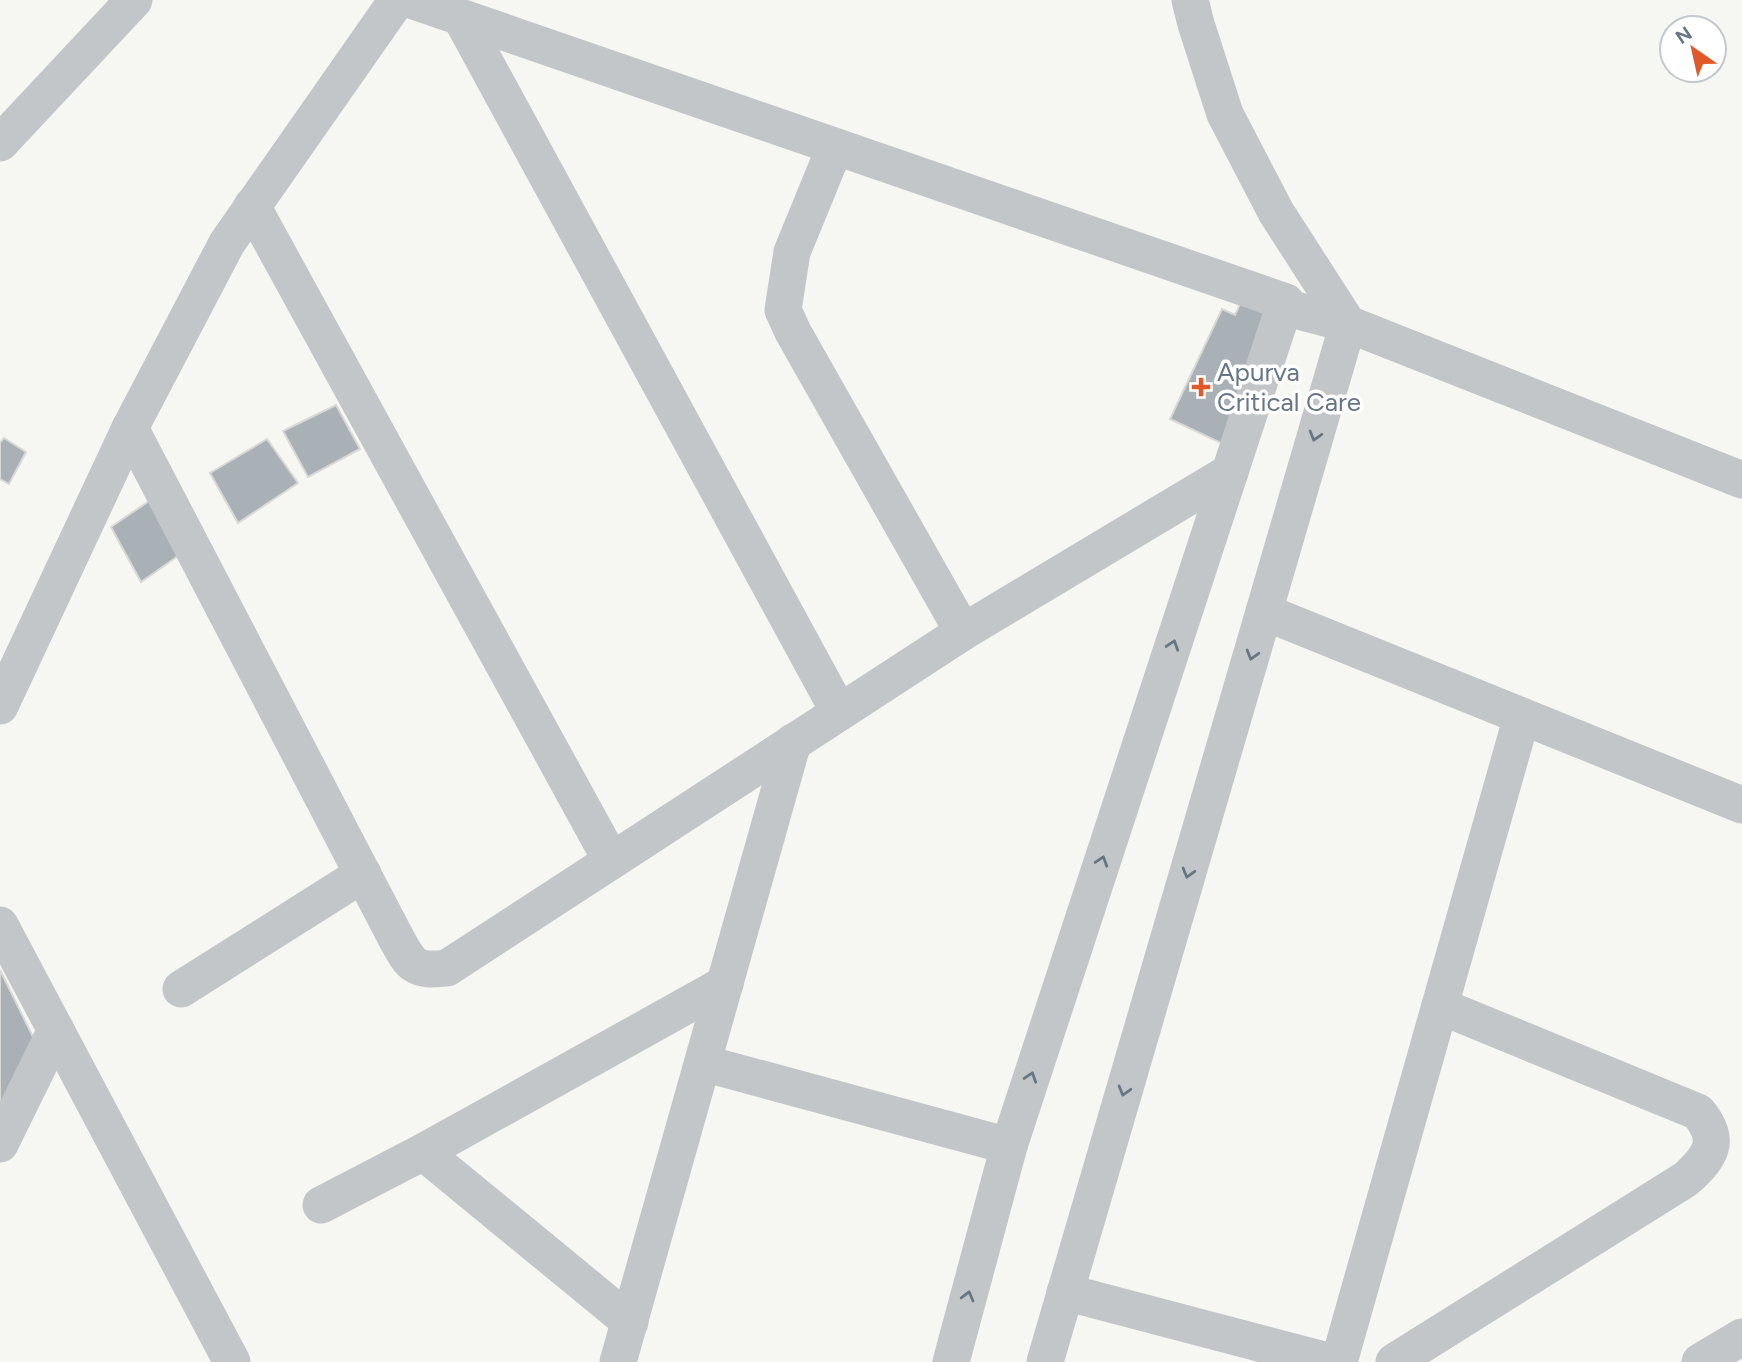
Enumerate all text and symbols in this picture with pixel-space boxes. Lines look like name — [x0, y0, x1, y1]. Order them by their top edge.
north arrow — [1658, 14, 1728, 84]
text: N — [1671, 22, 1696, 49]
place label: Apurva Critical Care — [1217, 356, 1361, 418]
marker: Apurva Critical Care — [1191, 377, 1211, 397]
one-way arrow — [1309, 430, 1324, 442]
one-way arrow — [1165, 640, 1179, 652]
one-way arrow — [1245, 648, 1260, 660]
one-way arrow — [1094, 856, 1108, 868]
one-way arrow — [1181, 867, 1196, 879]
one-way arrow — [1023, 1072, 1037, 1084]
one-way arrow — [1118, 1085, 1132, 1097]
one-way arrow — [960, 1290, 975, 1302]

